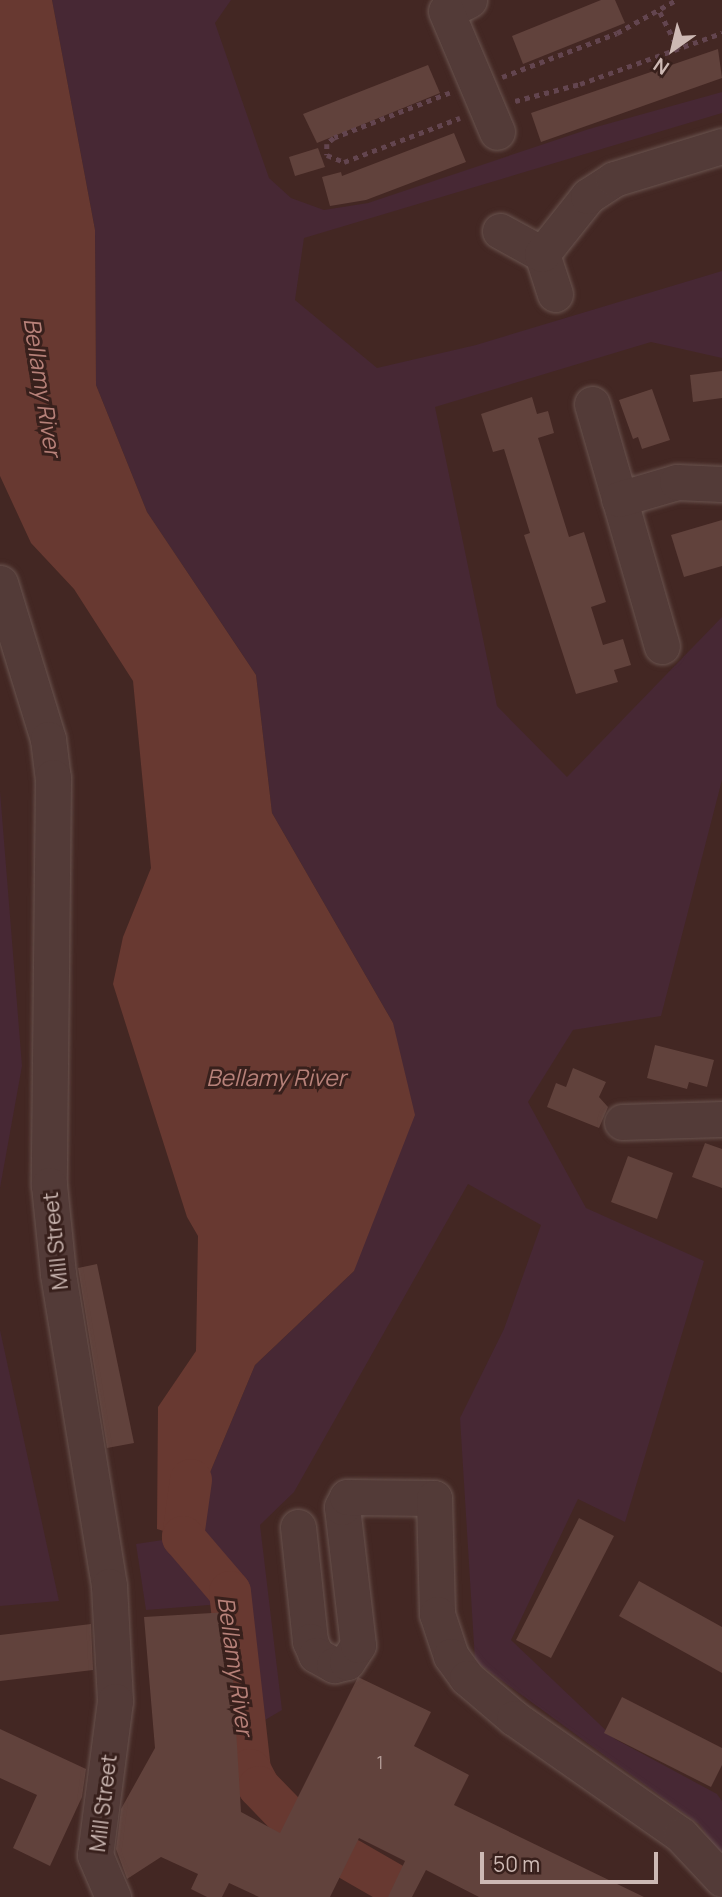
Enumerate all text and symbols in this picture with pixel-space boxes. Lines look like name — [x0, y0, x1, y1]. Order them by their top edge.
north arrow — [638, 14, 708, 84]
text: N — [648, 52, 674, 81]
water label: Bellamy River — [18, 316, 68, 458]
water label: Bellamy River — [206, 1063, 346, 1091]
street label: Mill Street — [37, 1191, 73, 1291]
water label: Bellamy River — [213, 1595, 259, 1737]
house number: 1 — [376, 1751, 384, 1773]
street label: Mill Street — [85, 1753, 121, 1853]
scale bar — [484, 1838, 662, 1882]
text: 50 m — [493, 1850, 540, 1878]

